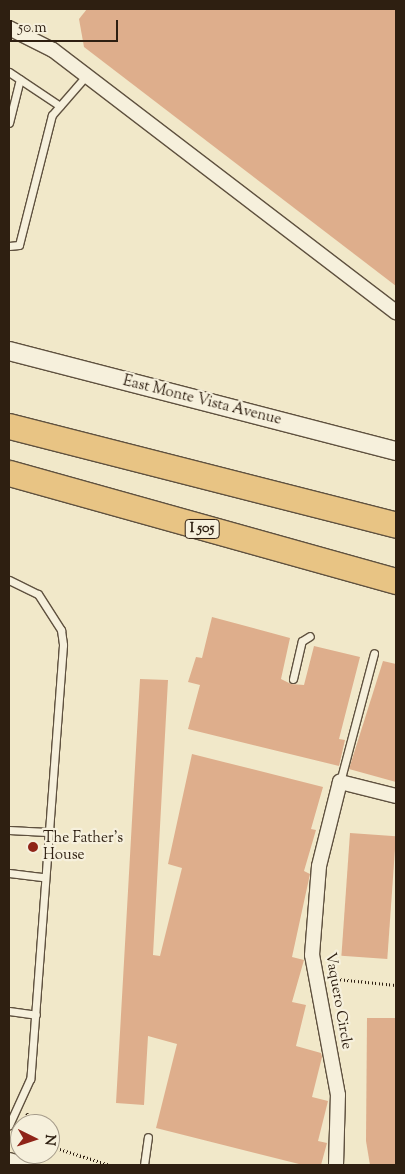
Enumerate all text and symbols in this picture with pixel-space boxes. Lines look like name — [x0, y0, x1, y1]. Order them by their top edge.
scale bar — [12, 10, 120, 42]
text: 50 m — [18, 18, 47, 39]
street label: East Monte Vista Avenue — [121, 373, 283, 429]
road number: I 505 — [184, 518, 220, 540]
place label: The Father's House — [43, 829, 123, 864]
marker: The Father's House — [27, 841, 39, 853]
street label: Vaquero Circle — [321, 951, 355, 1051]
north arrow — [10, 1114, 60, 1164]
text: N — [39, 1134, 59, 1146]

